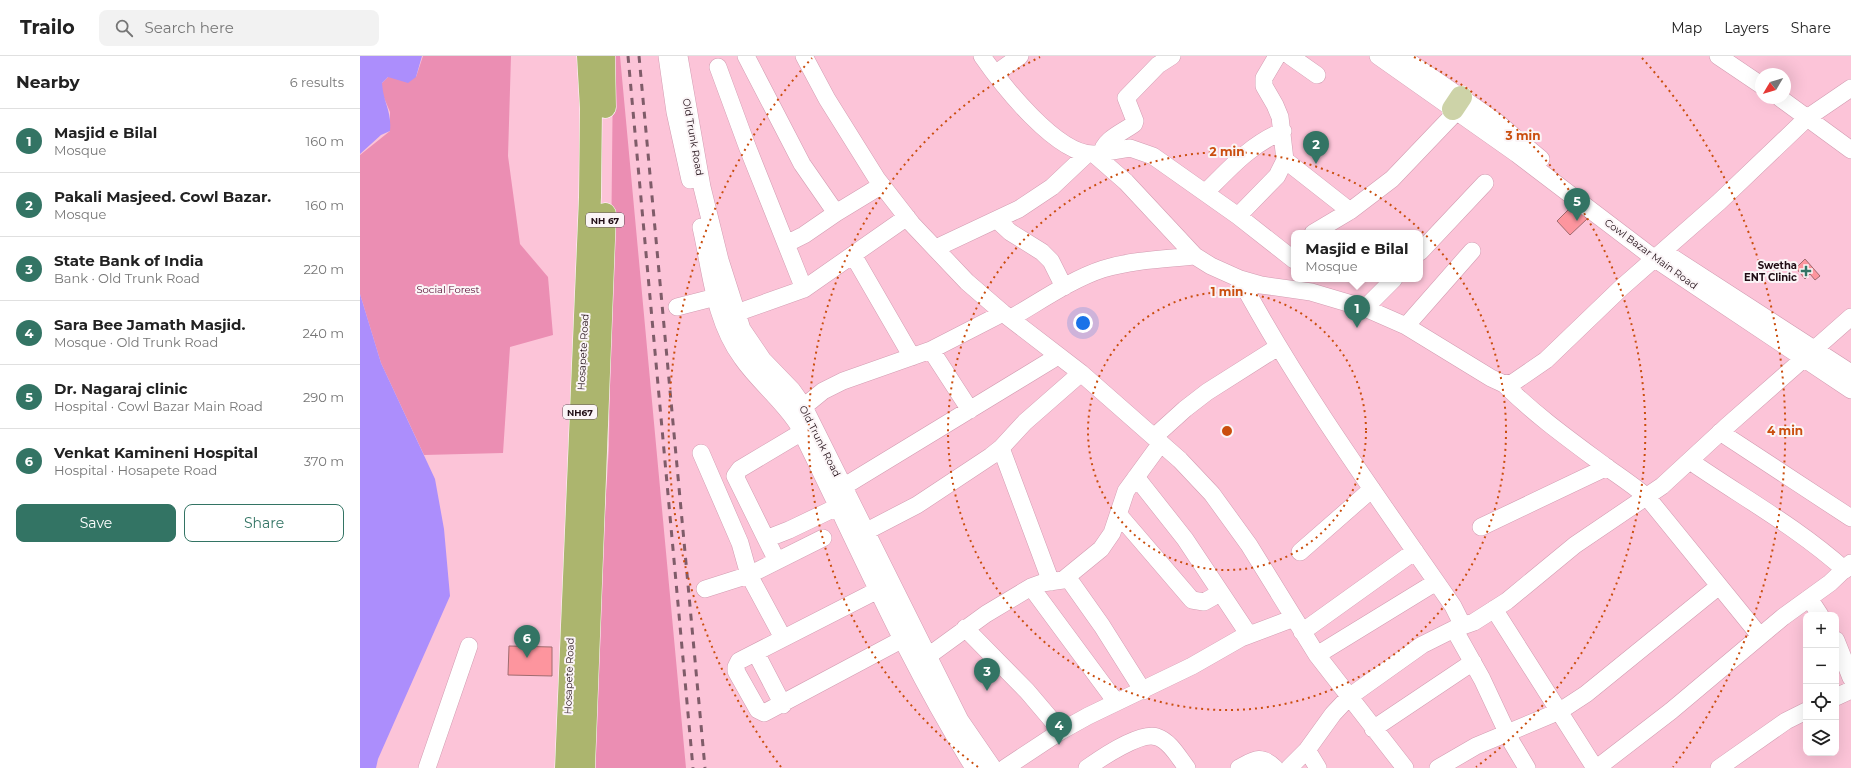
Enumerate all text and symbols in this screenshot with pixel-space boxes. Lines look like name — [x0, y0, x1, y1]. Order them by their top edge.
search box — [99, 10, 379, 46]
text: Trailo — [20, 16, 75, 39]
icon: search — [113, 17, 135, 39]
text: Search here — [145, 18, 234, 37]
text: Map — [1671, 19, 1702, 37]
text: Layers — [1724, 19, 1769, 37]
text: Share — [1791, 19, 1831, 37]
north arrow — [1755, 68, 1791, 104]
text: Nearby — [16, 72, 80, 92]
text: 6 results — [290, 74, 344, 90]
street label: Old Trunk Road — [680, 97, 706, 177]
text: Masjid e Bilal — [54, 123, 157, 142]
text: 3 min — [1505, 128, 1541, 143]
pin: 2 — [1303, 131, 1329, 164]
text: 1 — [26, 133, 32, 149]
text: 160 m — [306, 133, 344, 149]
text: Mosque — [54, 142, 106, 158]
text: 2 min — [1210, 144, 1244, 159]
text: Pakali Masjeed. Cowl Bazar. — [54, 187, 271, 206]
pin: 5 — [1564, 188, 1590, 221]
text: 2 — [25, 197, 33, 213]
text: 160 m — [306, 197, 344, 213]
text: Mosque — [54, 206, 106, 222]
road number: NH 67 — [586, 213, 624, 227]
street label: Cowl Bazar Main Road — [1602, 216, 1700, 292]
popup — [1291, 230, 1423, 282]
text: Masjid e Bilal — [1305, 239, 1409, 258]
text: State Bank of India — [54, 251, 204, 270]
text: Mosque — [1305, 258, 1358, 274]
place label: Swetha ENT Clinic — [1744, 259, 1797, 284]
text: 3 — [25, 261, 33, 277]
text: 220 m — [303, 261, 344, 277]
marker: Swetha ENT Clinic — [1800, 265, 1812, 277]
text: Bank · Old Trunk Road — [54, 270, 200, 286]
park label: Social Forest — [416, 283, 480, 296]
text: 1 min — [1211, 284, 1243, 299]
pin: 1 — [1344, 295, 1370, 328]
street label: Hosapete Road — [575, 313, 591, 391]
your location — [1073, 313, 1093, 333]
text: Sara Bee Jamath Masjid. — [54, 315, 245, 334]
text: 4 — [25, 325, 33, 341]
text: 240 m — [303, 325, 344, 341]
text: Mosque · Old Trunk Road — [54, 334, 218, 350]
text: Dr. Nagaraj clinic — [54, 379, 188, 398]
text: 5 — [25, 389, 33, 405]
text: 290 m — [303, 389, 344, 405]
text: Hospital · Cowl Bazar Main Road — [54, 398, 263, 414]
street label: Old Trunk Road — [796, 403, 844, 479]
road number: NH67 — [563, 405, 597, 419]
text: 4 min — [1767, 423, 1803, 438]
centre of rings — [1220, 424, 1234, 438]
text: Venkat Kamineni Hospital — [54, 443, 258, 462]
text: 6 — [25, 453, 33, 469]
text: 370 m — [304, 453, 344, 469]
text: Hospital · Hosapete Road — [54, 462, 217, 478]
button: Save — [16, 504, 176, 542]
button: Share — [184, 504, 344, 542]
map controls — [1803, 612, 1839, 756]
button: + — [1803, 612, 1839, 648]
pin: 6 — [514, 625, 540, 658]
street label: Hosapete Road — [561, 637, 577, 715]
button: − — [1803, 648, 1839, 684]
pin: 3 — [974, 658, 1000, 691]
button: locate — [1803, 684, 1839, 720]
pin: 4 — [1046, 712, 1072, 745]
button: layers — [1803, 720, 1839, 756]

